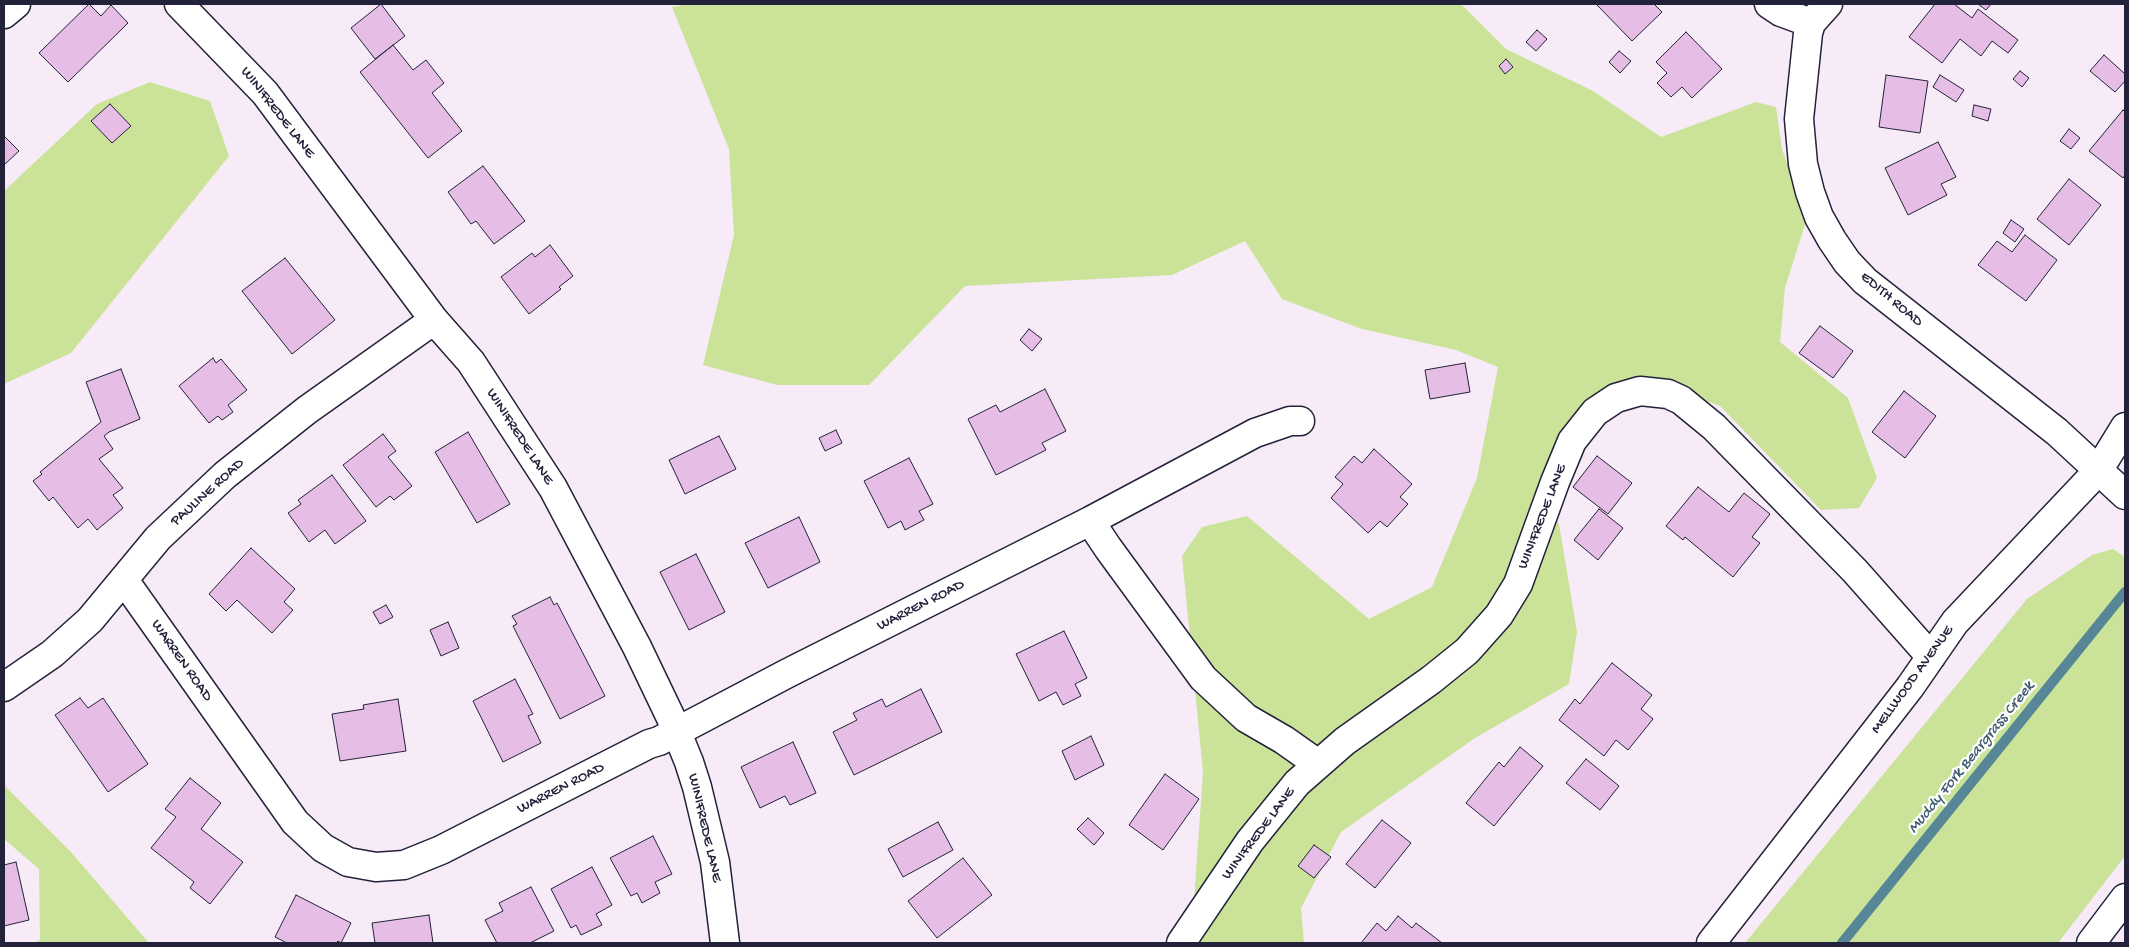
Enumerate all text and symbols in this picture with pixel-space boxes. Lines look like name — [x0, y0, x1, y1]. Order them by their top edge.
street label: WINIFREDE LANE — [236, 64, 318, 162]
street label: EDITH ROAD — [1856, 269, 1926, 331]
street label: WINIFREDE LANE — [481, 386, 557, 488]
street label: PAULINE ROAD — [167, 455, 249, 531]
street label: WINIFREDE LANE — [1515, 462, 1571, 572]
street label: WARREN ROAD — [874, 576, 968, 636]
street label: WARREN ROAD — [146, 617, 216, 705]
street label: MELLWOOD AVENUE — [1868, 622, 1958, 738]
water label: Muddy Fork Beargrass Creek — [1905, 678, 2039, 838]
street label: WARREN ROAD — [514, 759, 608, 819]
street label: WINIFREDE LANE — [683, 772, 725, 884]
street label: WINIFREDE LANE — [1218, 784, 1300, 884]

